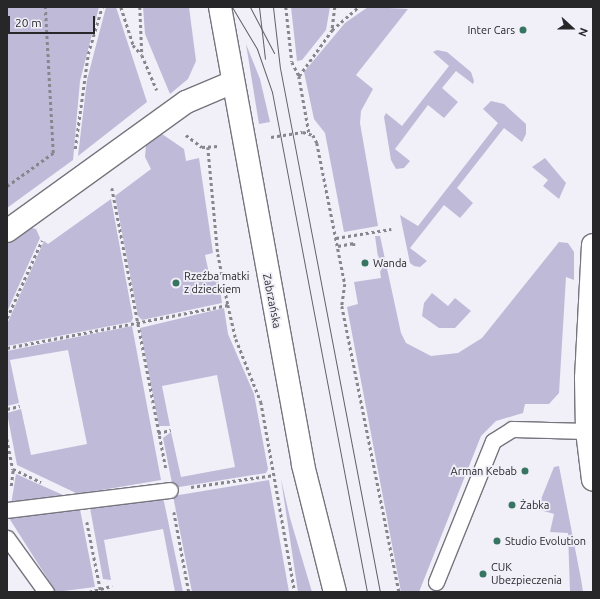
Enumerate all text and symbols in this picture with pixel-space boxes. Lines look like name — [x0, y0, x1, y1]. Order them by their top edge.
scale bar — [10, 8, 97, 34]
north arrow — [552, 8, 592, 48]
text: 20 m — [15, 16, 42, 29]
place label: Inter Cars — [467, 23, 515, 37]
marker: Inter Cars — [518, 25, 528, 35]
text: N — [576, 26, 590, 38]
place label: Wanda — [373, 256, 407, 270]
marker: Wanda — [360, 258, 370, 268]
place label: Rzeźba matki z dzieckiem — [184, 270, 249, 296]
street label: Zabrzańska — [260, 273, 284, 329]
marker: Rzeźba matki z dzieckiem — [171, 278, 181, 288]
place label: Arman Kebab — [451, 464, 517, 478]
marker: Arman Kebab — [520, 466, 530, 476]
place label: Żabka — [520, 498, 550, 512]
marker: Żabka — [507, 500, 517, 510]
place label: Studio Evolution — [505, 534, 586, 548]
marker: Studio Evolution — [492, 536, 502, 546]
place label: CUK Ubezpieczenia — [491, 561, 562, 587]
marker: CUK Ubezpieczenia — [478, 569, 488, 579]

